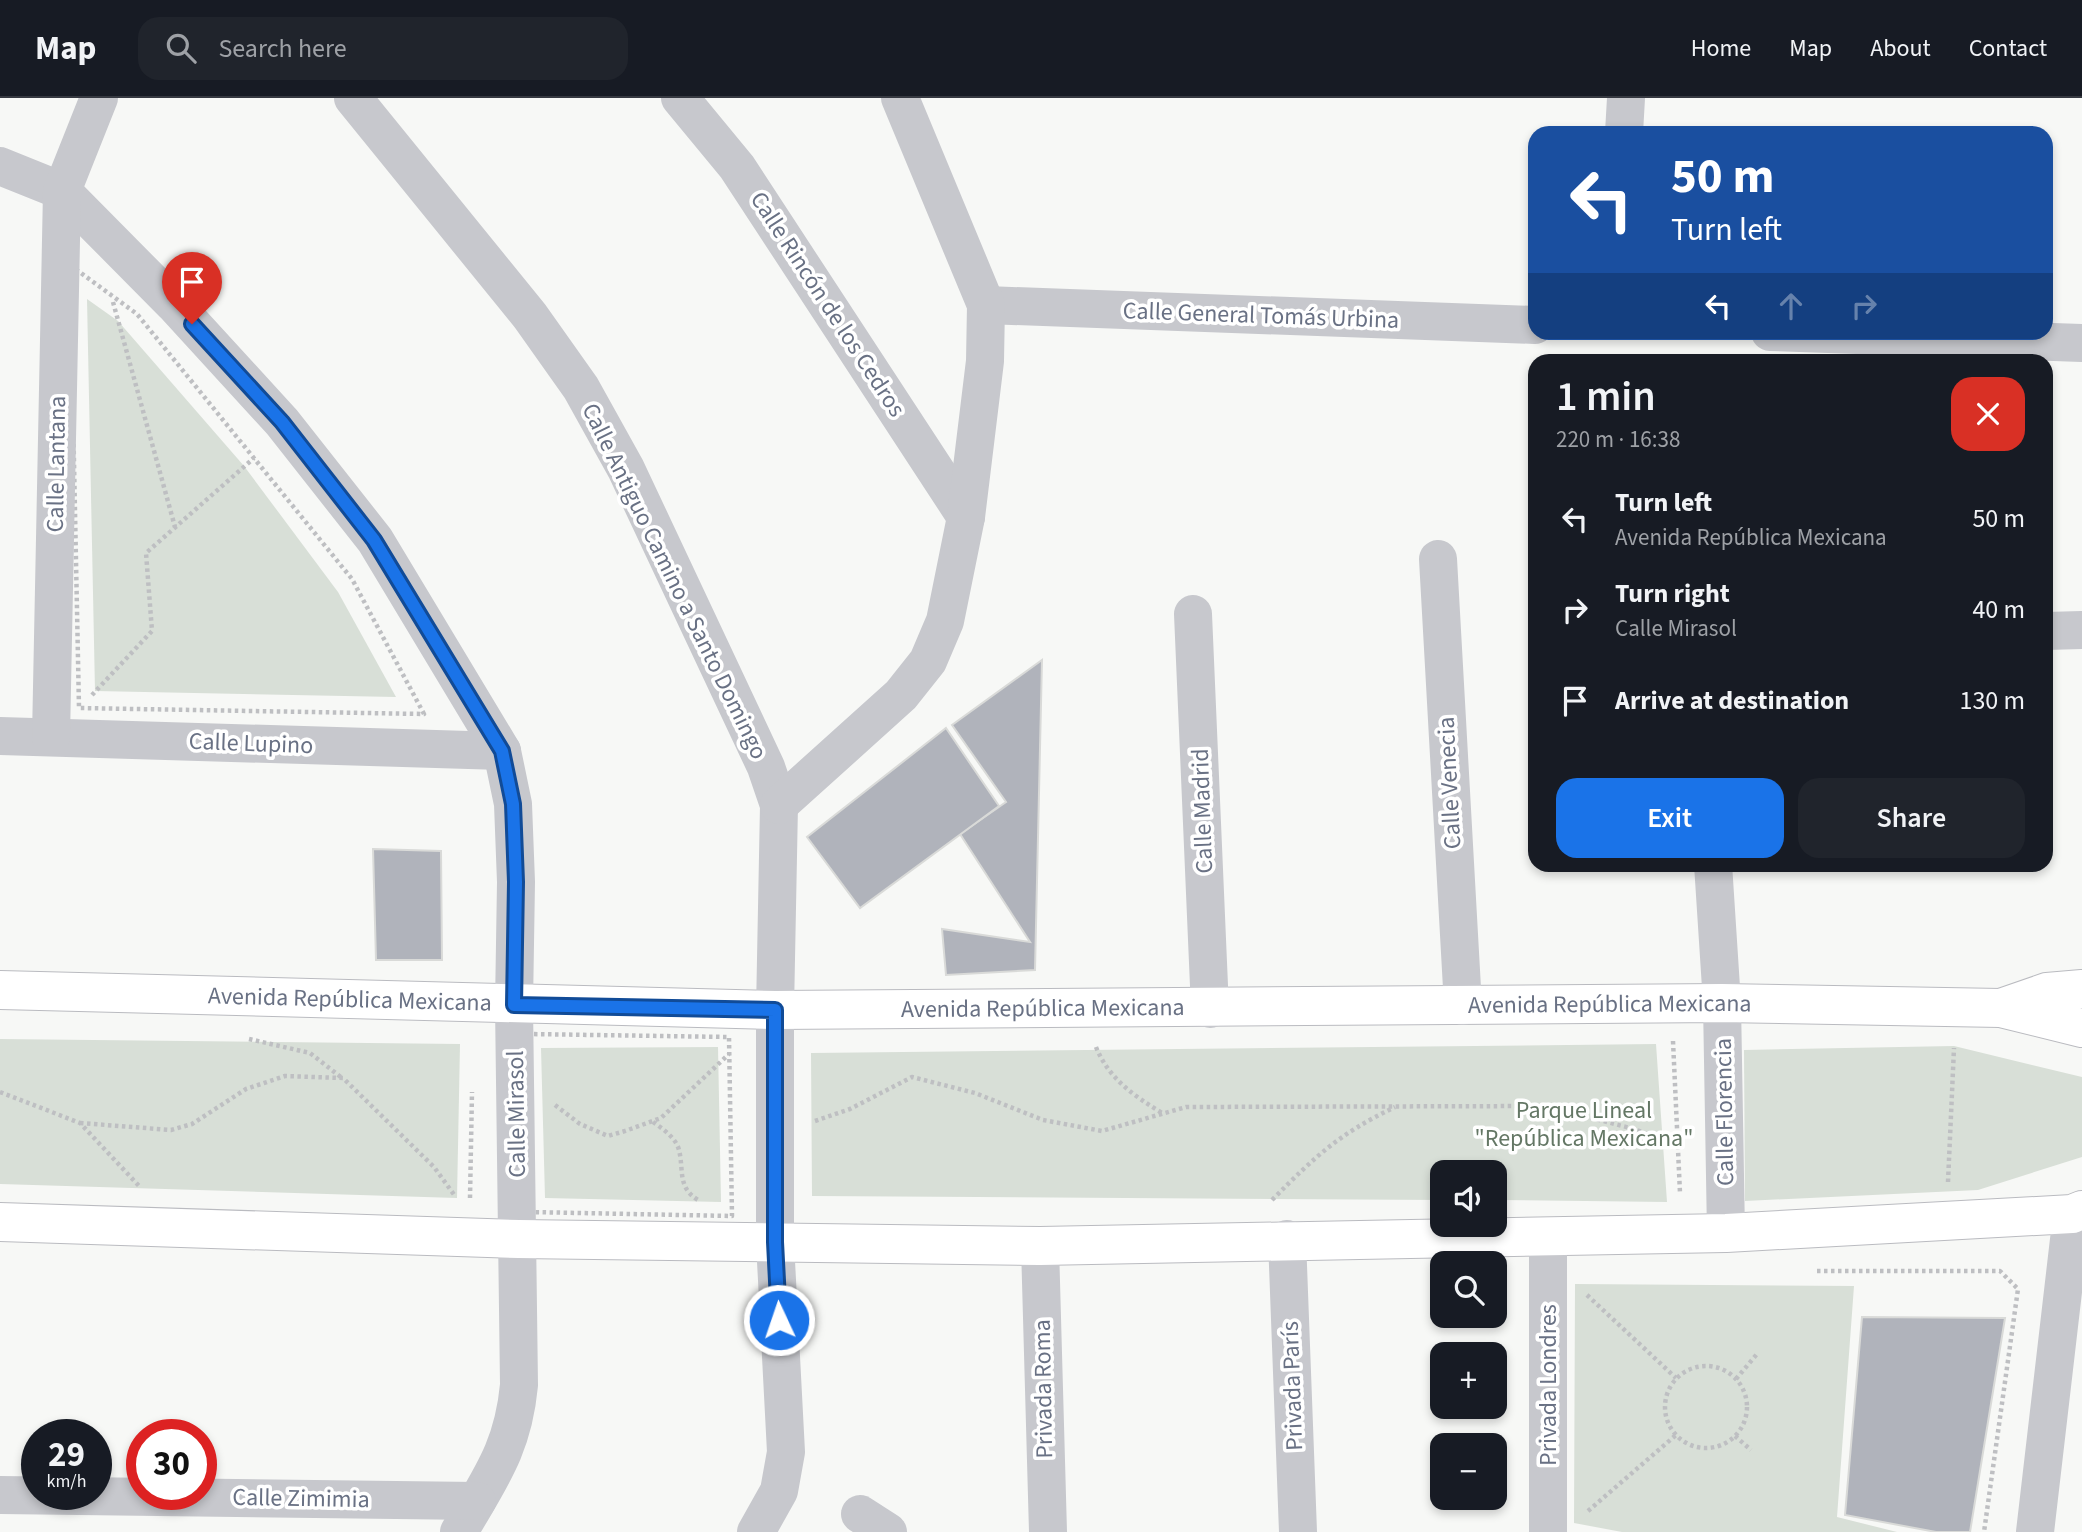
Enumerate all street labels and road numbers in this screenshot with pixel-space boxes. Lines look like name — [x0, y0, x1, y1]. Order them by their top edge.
street label: Calle Rincón de los Cedros — [741, 185, 914, 424]
street label: Calle General Tomás Urbina — [1122, 293, 1400, 338]
street label: Calle Lantana — [38, 395, 75, 533]
street label: Calle Antiguo Camino a Santo Domingo — [573, 397, 776, 765]
street label: Calle Venecia — [1429, 716, 1470, 850]
street label: Calle Lupino — [188, 724, 314, 763]
street label: Calle Madrid — [1183, 748, 1222, 874]
street label: Avenida República Mexicana — [208, 978, 492, 1021]
street label: Avenida República Mexicana — [1468, 986, 1752, 1023]
street label: Avenida República Mexicana — [901, 990, 1185, 1027]
street label: Calle Florencia — [1706, 1038, 1743, 1186]
street label: Calle Mirasol — [498, 1050, 535, 1178]
street label: Privada Londres — [1531, 1304, 1566, 1466]
street label: Privada Roma — [1025, 1319, 1062, 1459]
street label: Privada París — [1273, 1321, 1312, 1451]
street label: Calle Zimimia — [232, 1480, 370, 1517]

